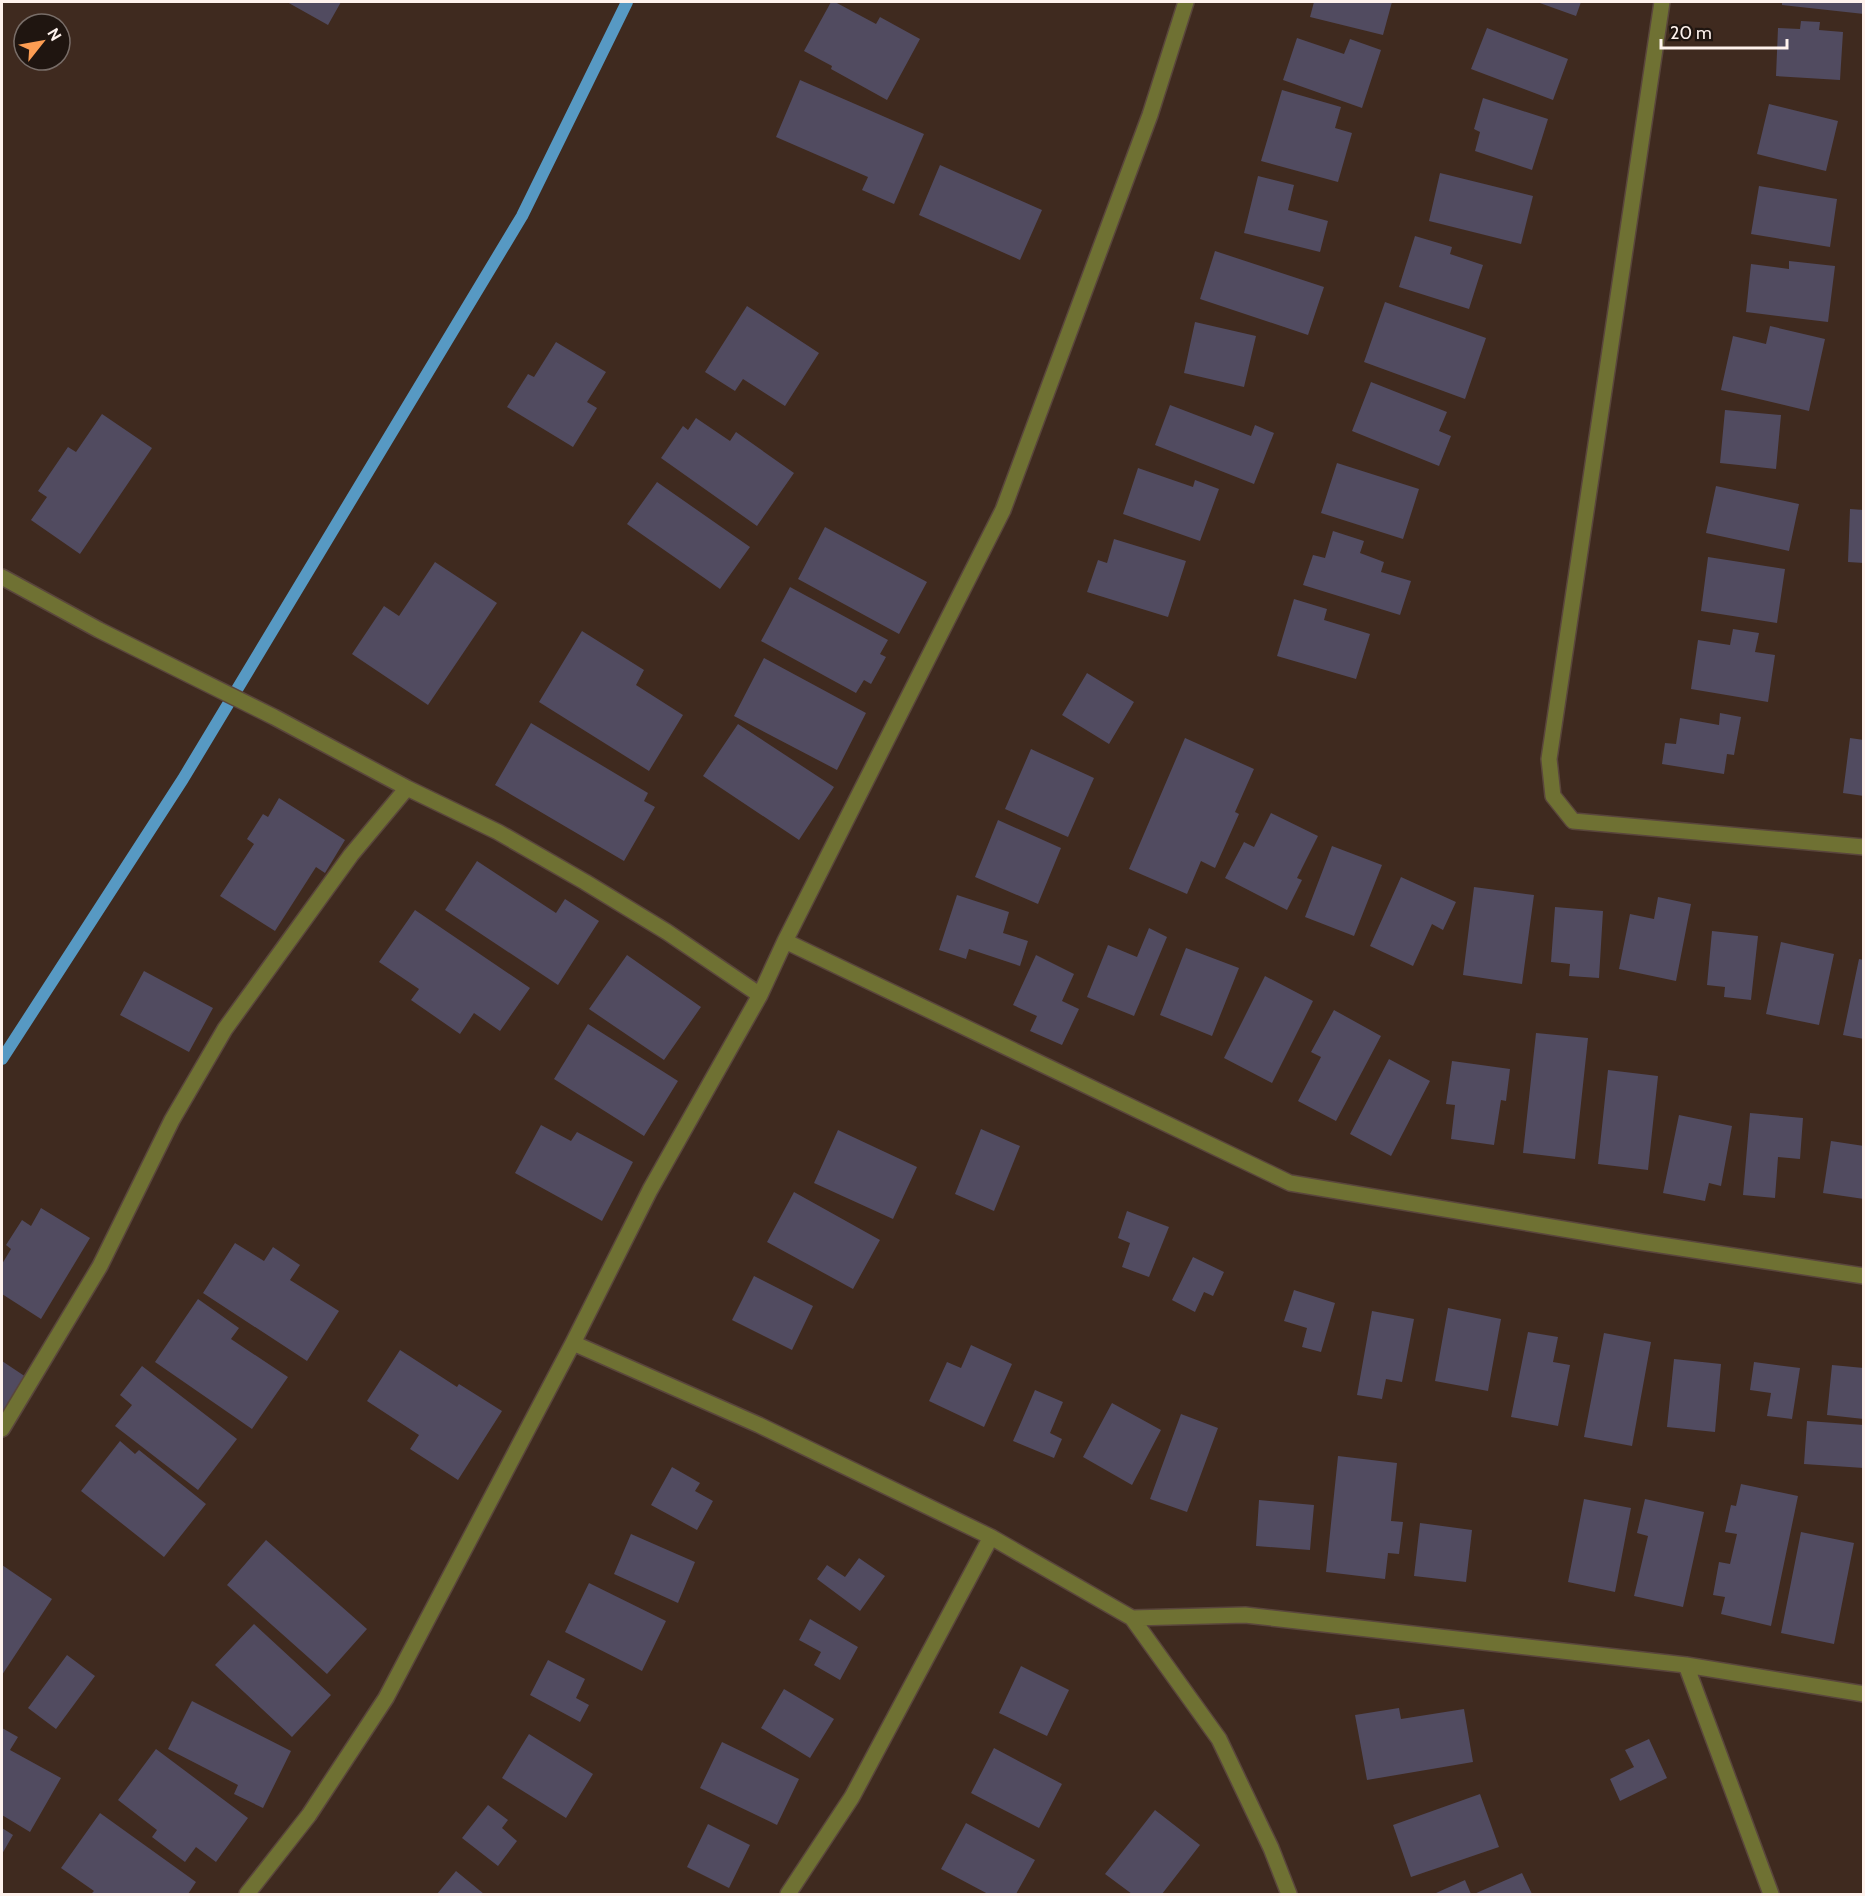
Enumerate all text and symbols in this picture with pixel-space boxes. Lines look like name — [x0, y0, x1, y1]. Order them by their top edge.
north arrow — [12, 12, 72, 72]
scale bar — [1661, 12, 1787, 50]
text: 20 m — [1670, 22, 1712, 44]
text: N — [43, 25, 65, 44]

